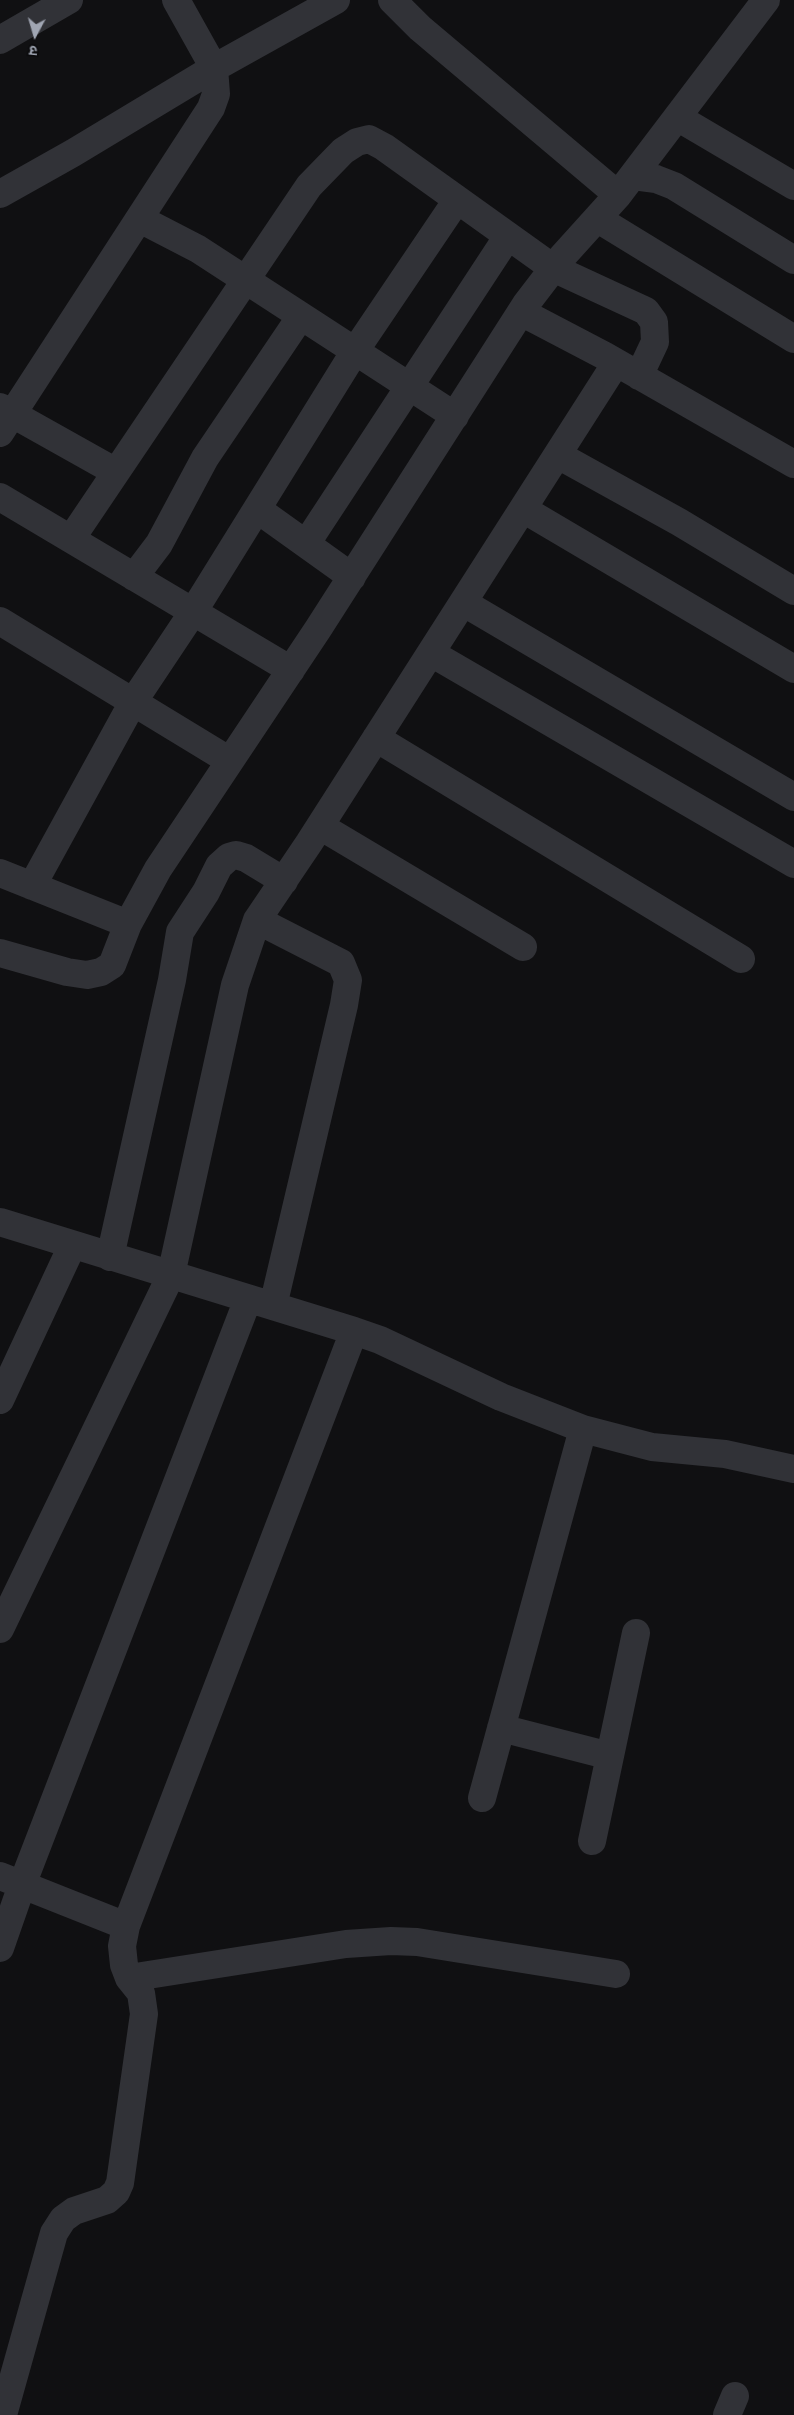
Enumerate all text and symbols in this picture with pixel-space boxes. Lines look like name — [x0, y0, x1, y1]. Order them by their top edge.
north arrow — [10, 10, 60, 60]
text: उ — [29, 43, 38, 57]

